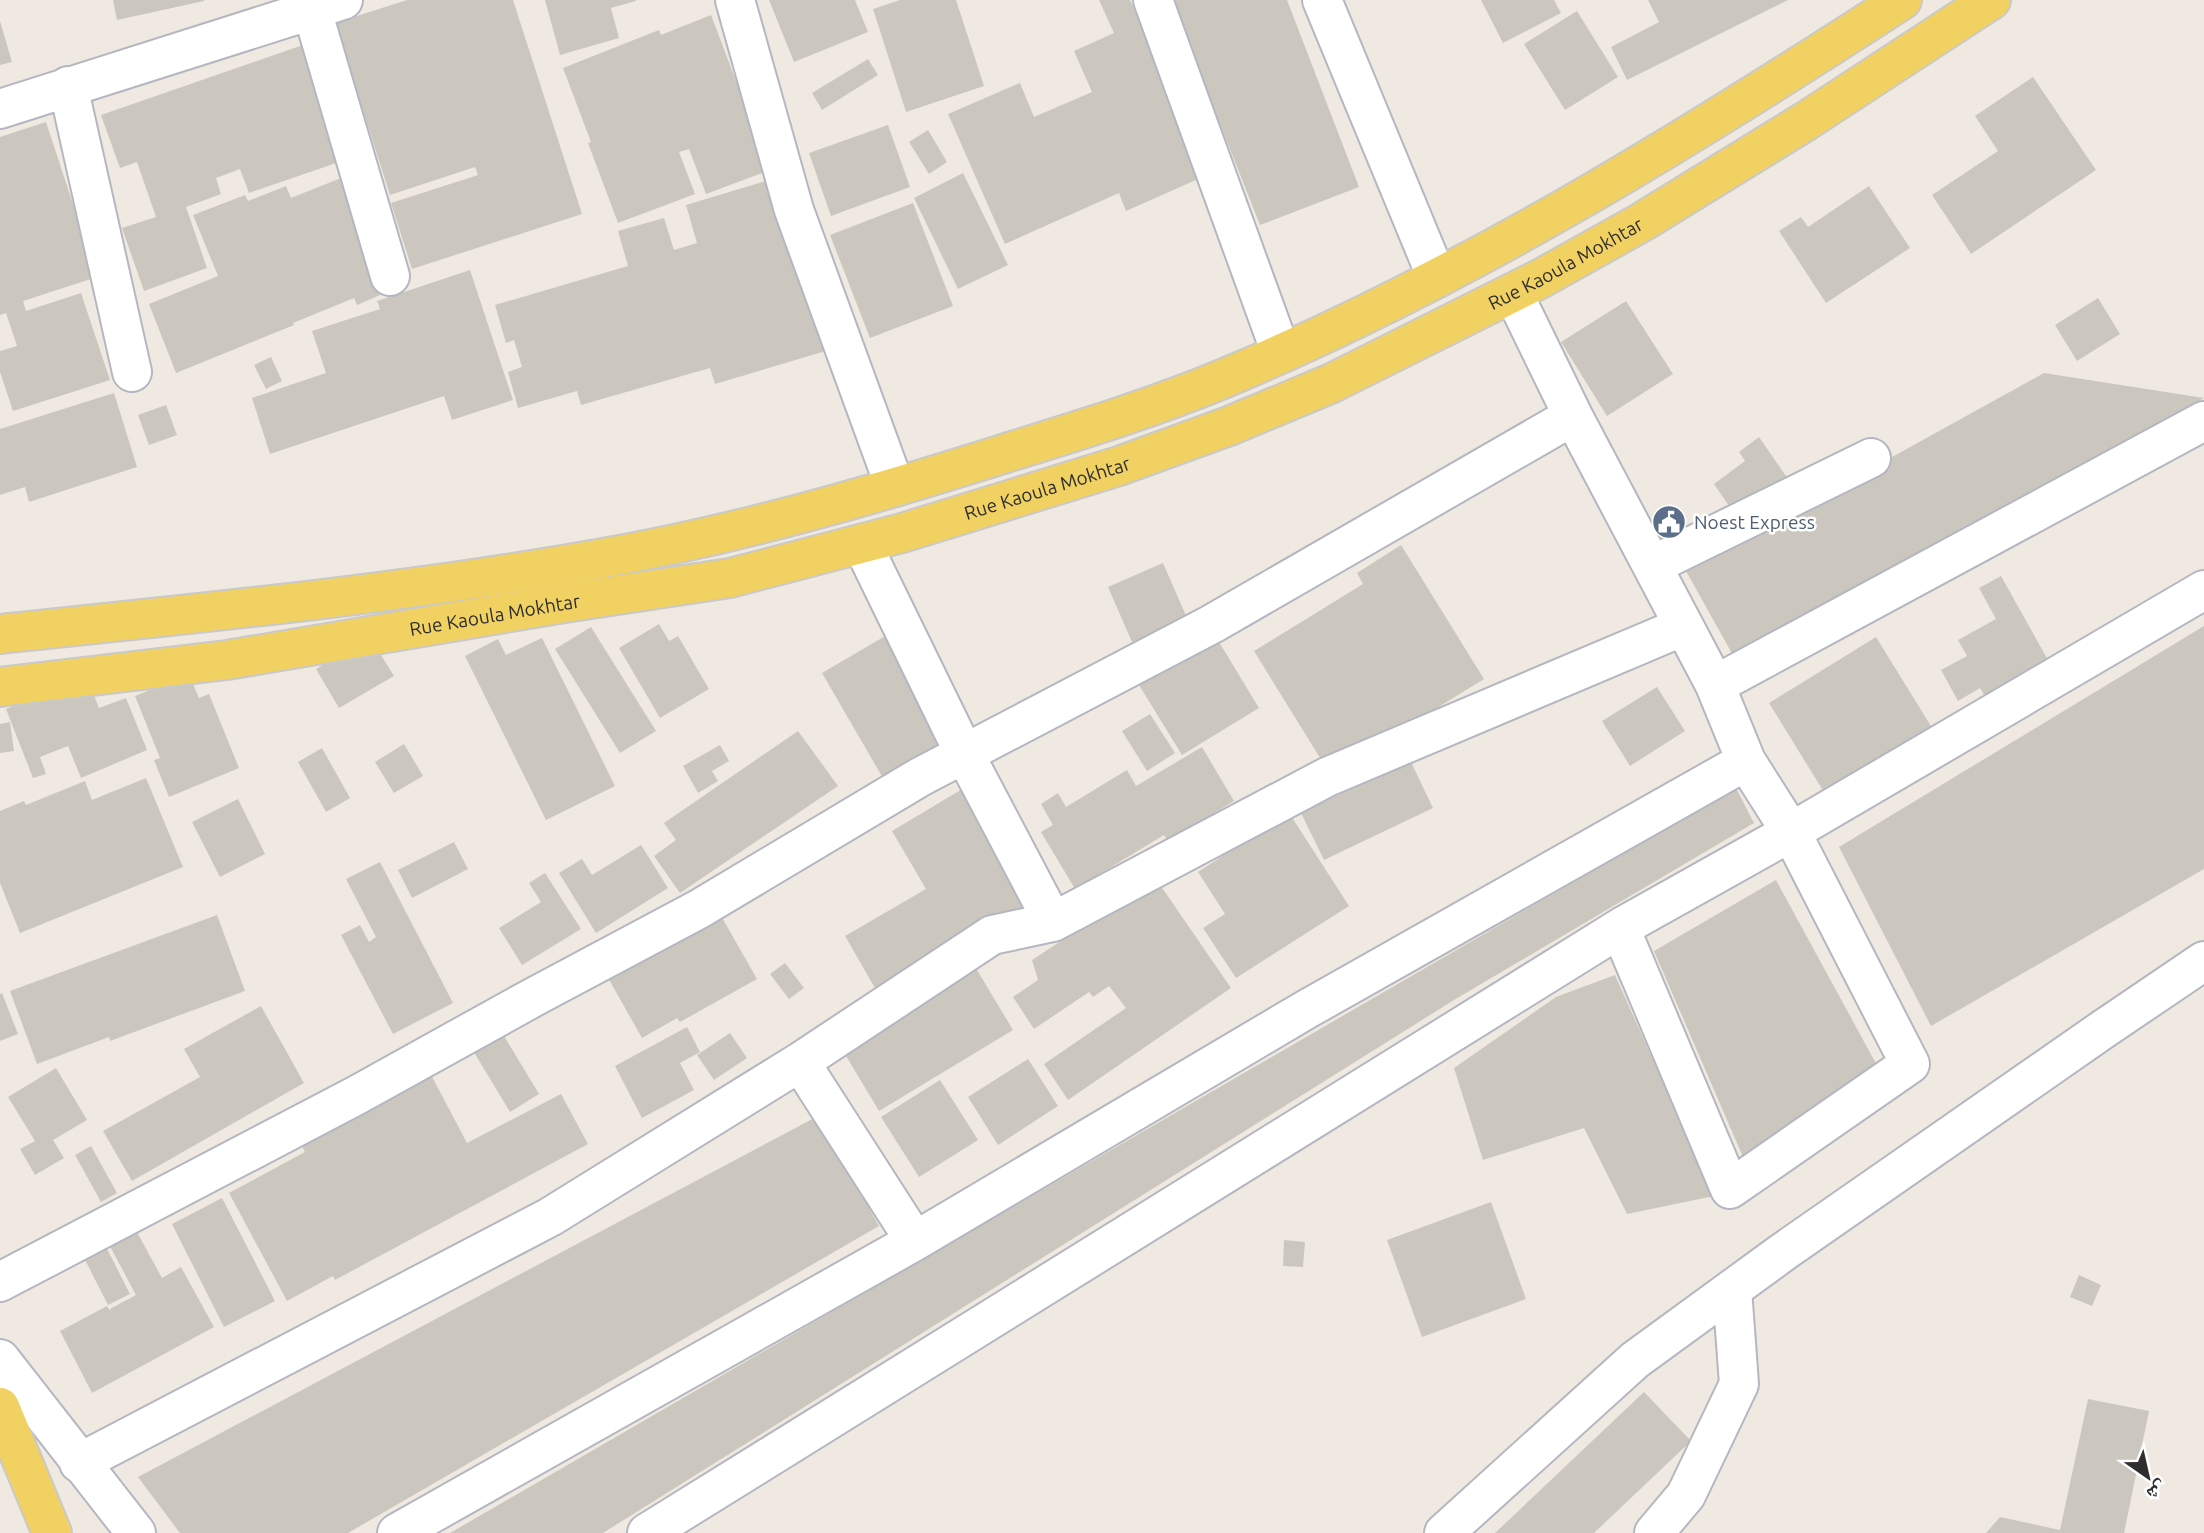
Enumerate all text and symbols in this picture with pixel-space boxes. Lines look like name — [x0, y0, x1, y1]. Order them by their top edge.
street label: Rue Kaoula Mokhtar — [1484, 213, 1647, 314]
street label: Rue Kaoula Mokhtar — [961, 452, 1133, 524]
public building icon: Noest Express — [1650, 503, 1688, 541]
place label: Noest Express — [1694, 511, 1815, 533]
street label: Rue Kaoula Mokhtar — [408, 590, 581, 640]
north arrow — [2113, 1442, 2183, 1512]
text: ش — [2142, 1476, 2172, 1506]

